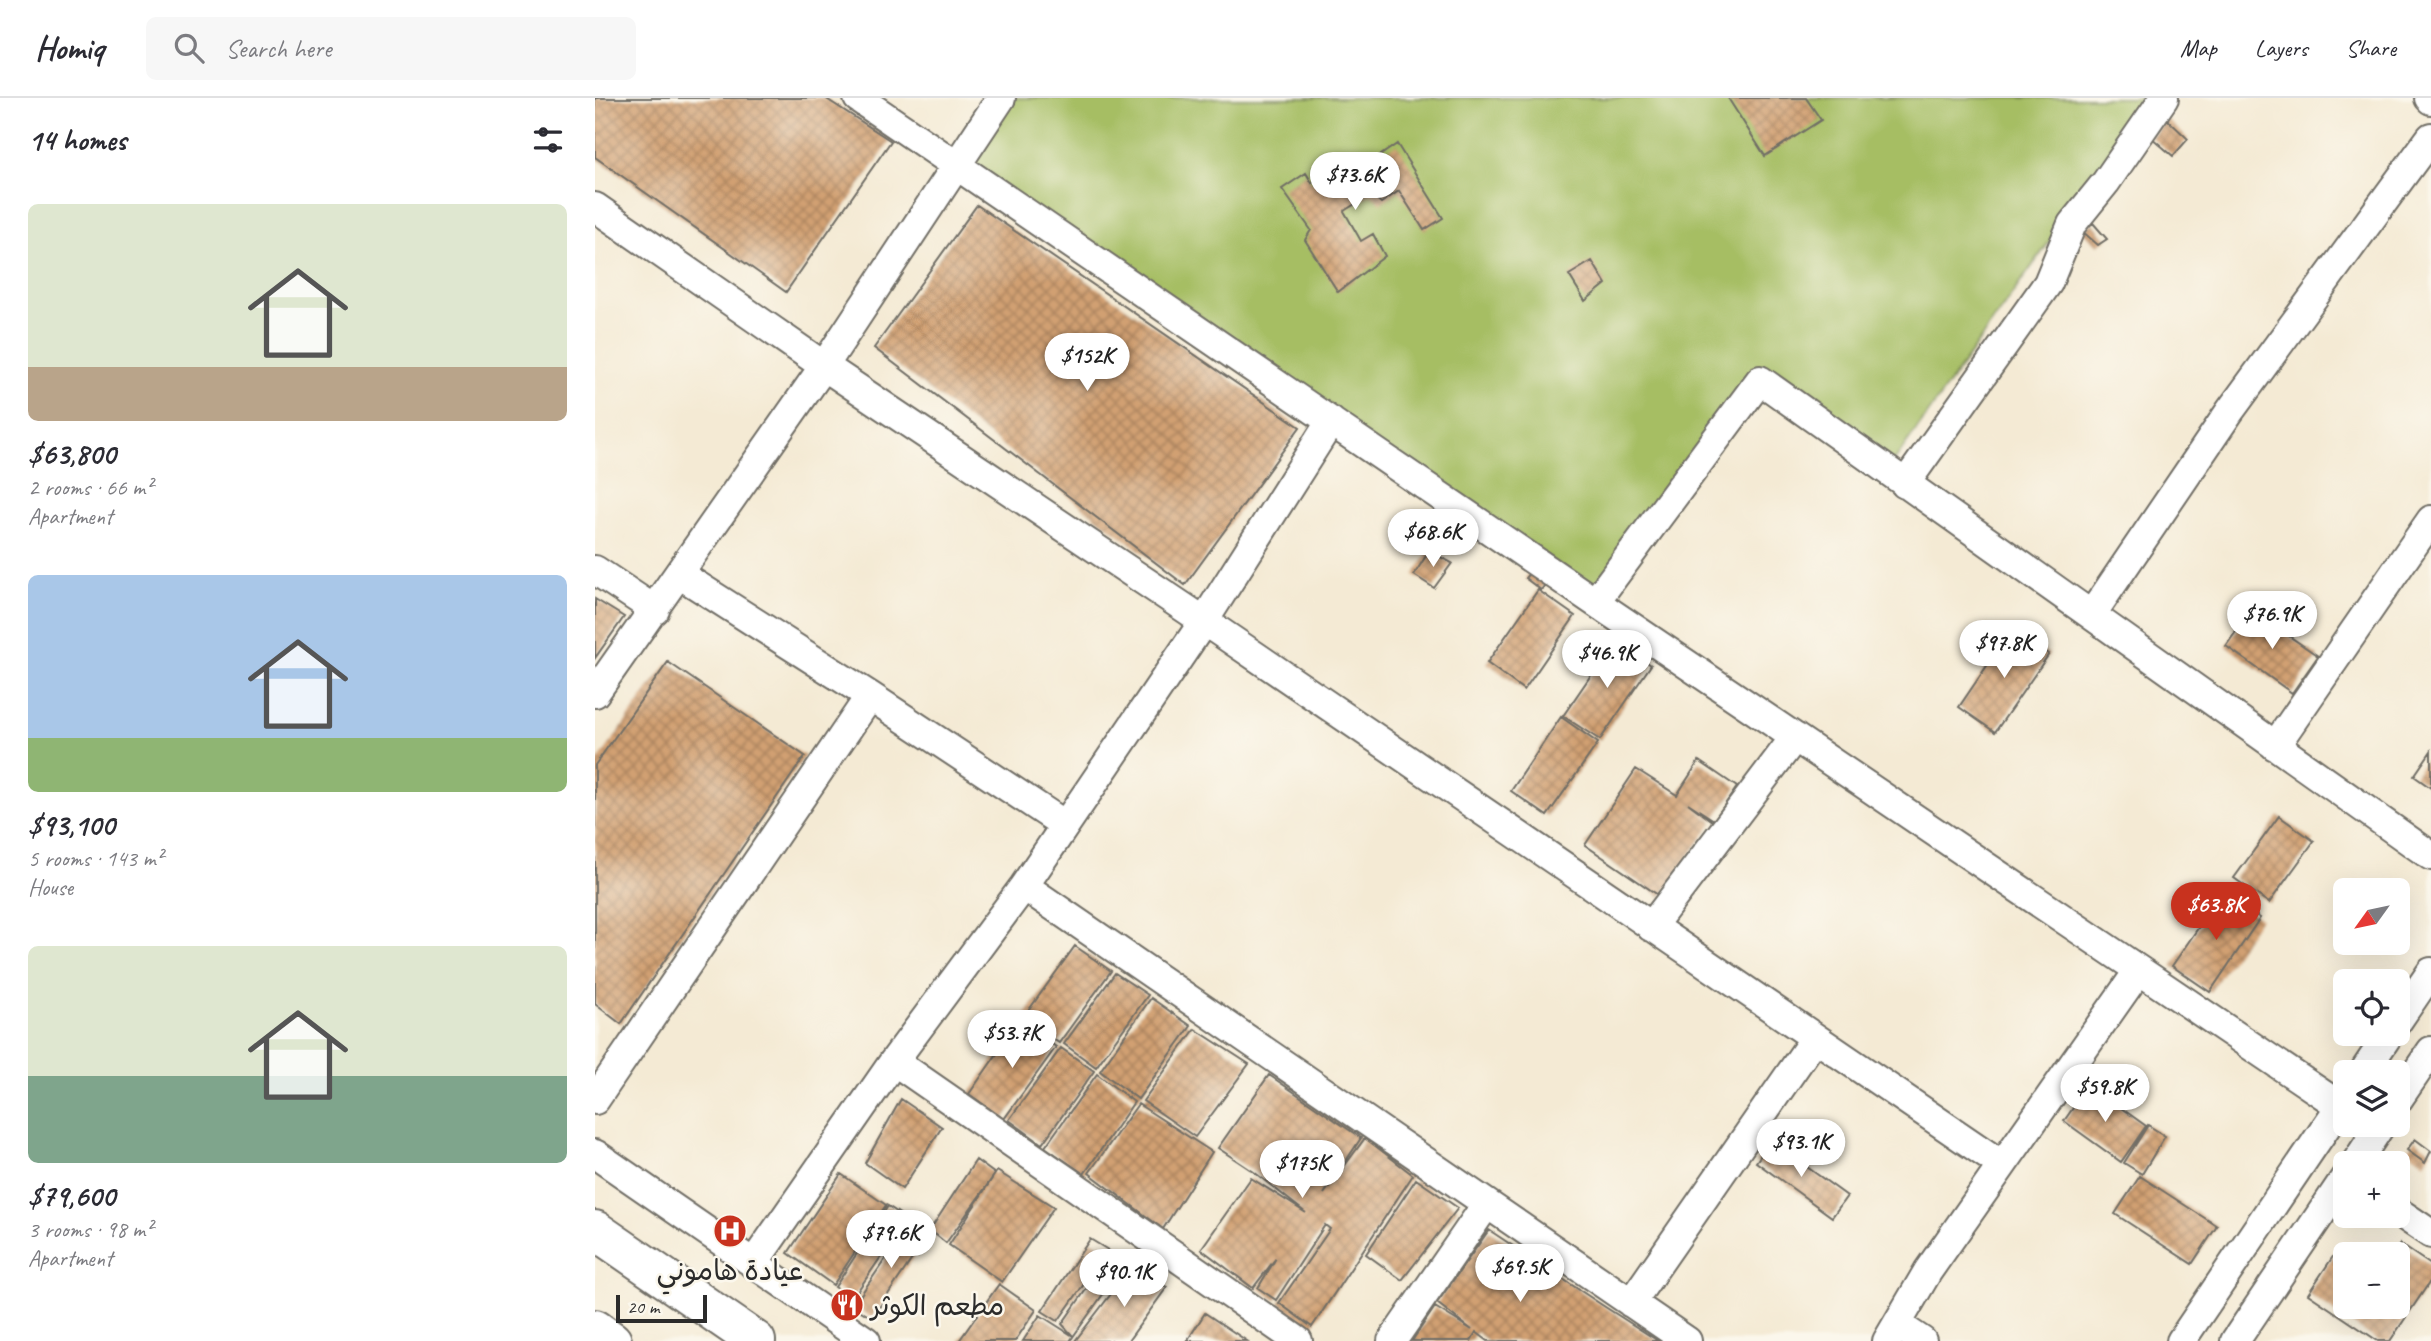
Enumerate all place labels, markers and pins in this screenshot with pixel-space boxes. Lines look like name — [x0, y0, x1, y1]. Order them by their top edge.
pin: $73.6K — [1298, 152, 1412, 212]
pin: $152K — [1038, 334, 1136, 393]
pin: $68.6K — [1376, 510, 1490, 569]
pin: $76.9K — [2215, 592, 2329, 651]
pin: $97.8K — [1947, 620, 2061, 680]
pin: $46.9K — [1550, 630, 1664, 690]
pin: $63.8K — [2159, 882, 2273, 942]
pin: $53.7K — [955, 1010, 1069, 1070]
pin: $59.8K — [2048, 1065, 2162, 1124]
pin: $93.1K — [1744, 1119, 1858, 1179]
pin: $175K — [1253, 1140, 1351, 1200]
pin: $79.6K — [834, 1210, 948, 1270]
hospital icon: عيادة هاموني — [711, 1212, 749, 1250]
pin: $69.5K — [1463, 1244, 1577, 1304]
pin: $90.1K — [1067, 1250, 1181, 1309]
place label: عيادة هاموني — [657, 1253, 803, 1295]
restaurant icon: مطعم الكوثر — [828, 1286, 866, 1324]
place label: مطعم الكوثر — [869, 1288, 1004, 1327]

